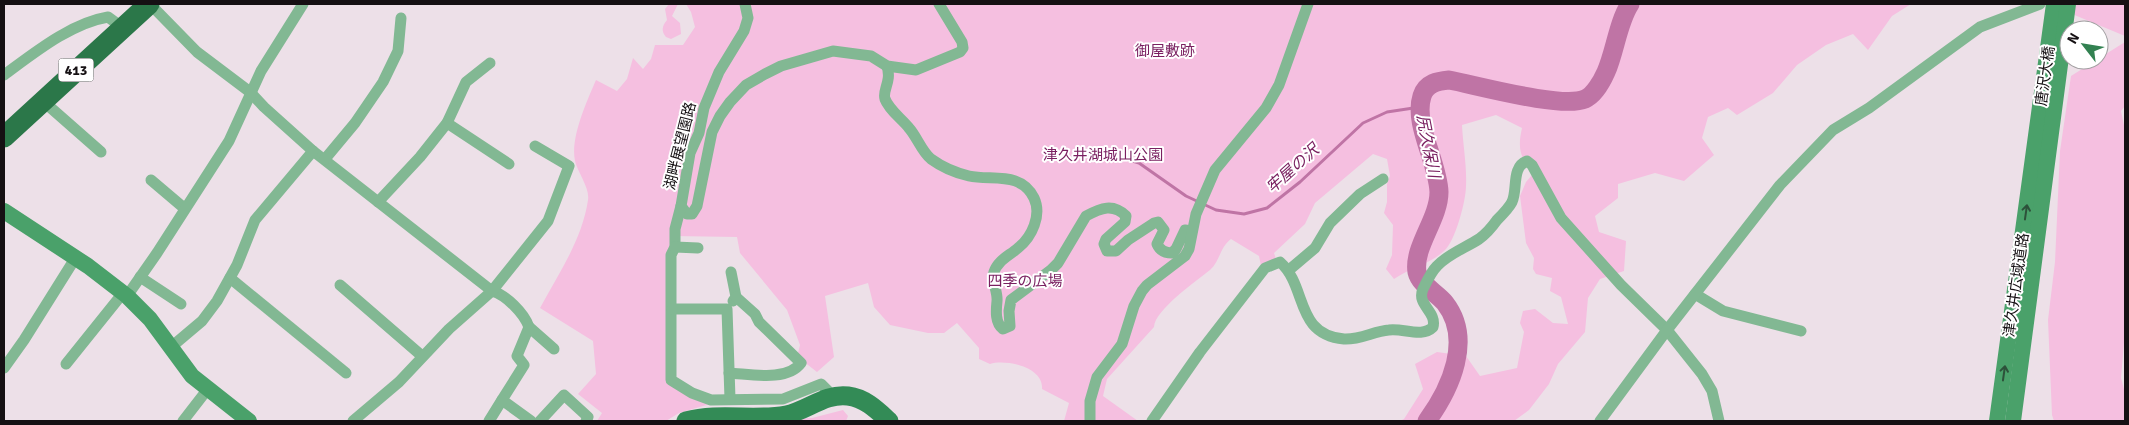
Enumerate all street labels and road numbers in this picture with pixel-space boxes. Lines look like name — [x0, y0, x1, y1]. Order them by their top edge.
street label: 唐沢大橋 — [2032, 45, 2058, 107]
road number: 413 — [58, 58, 94, 82]
street label: 湖畔展望園路 — [660, 100, 700, 192]
street label: 津久井広域道路 — [2000, 232, 2032, 338]

